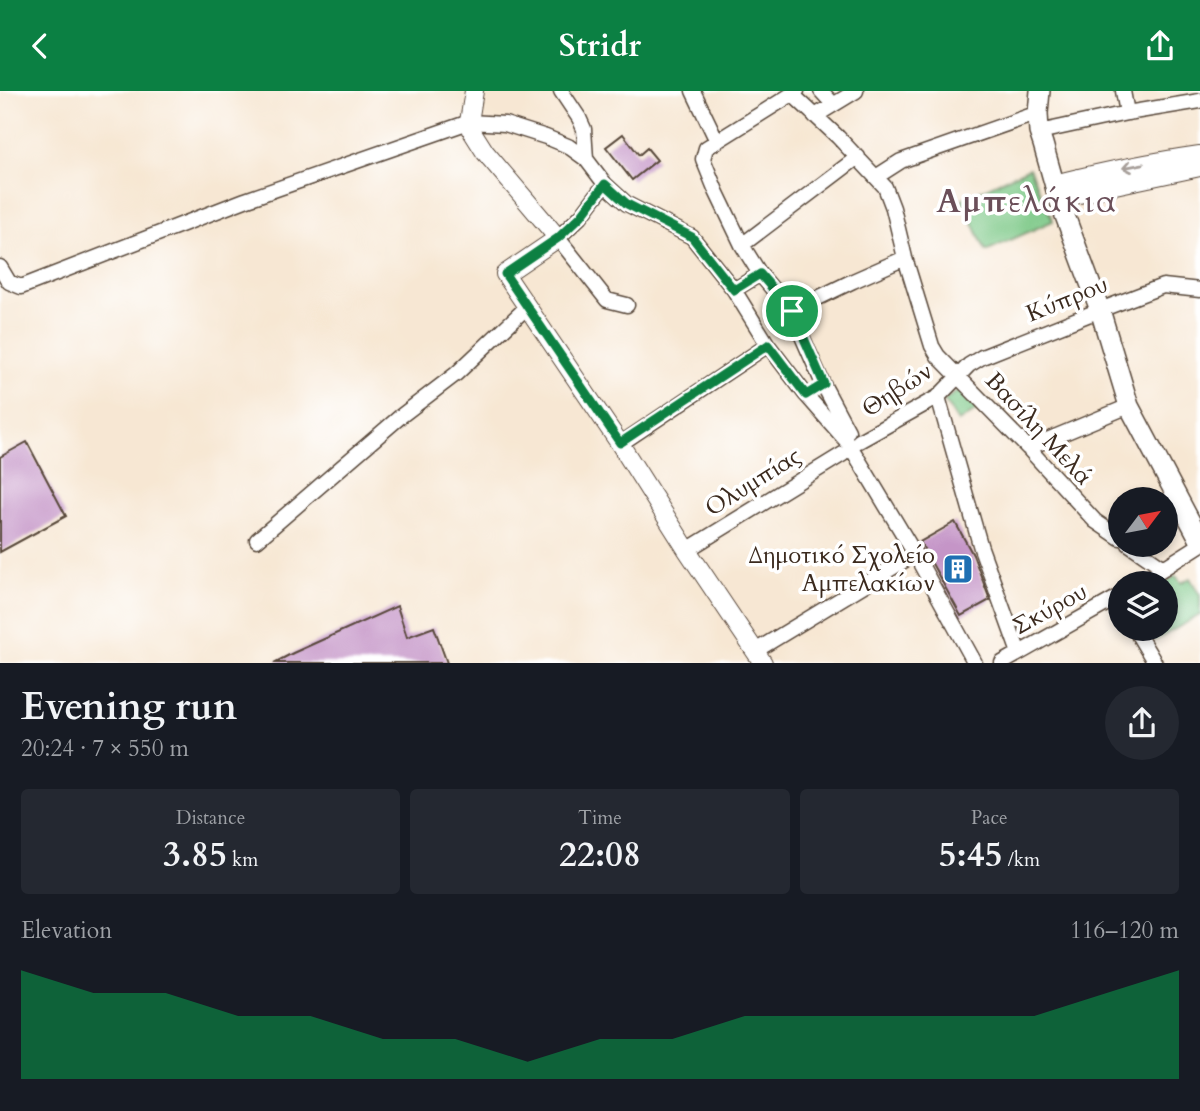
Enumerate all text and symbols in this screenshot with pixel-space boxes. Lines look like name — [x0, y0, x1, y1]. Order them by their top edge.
text: Stridr — [559, 24, 641, 68]
icon: back — [21, 27, 59, 65]
icon: share — [1141, 27, 1179, 65]
one-way arrow — [1122, 160, 1145, 174]
district label: Αμπελάκια — [936, 180, 1118, 224]
street label: Κύπρου — [1021, 268, 1113, 330]
pin — [762, 281, 822, 341]
icon: arrive — [773, 292, 811, 330]
street label: Θηβών — [855, 355, 939, 425]
street label: Βασίλη Μελά — [978, 365, 1100, 493]
street label: Ολυμπίας — [699, 440, 807, 524]
north arrow — [1108, 487, 1178, 557]
map controls — [1108, 487, 1178, 641]
place label: Δημοτικό Σχολείο Αμπελακίων — [749, 539, 935, 600]
building icon: Δημοτικό Σχολείο Αμπελακίων — [941, 552, 975, 586]
button: layers — [1108, 571, 1178, 641]
street label: Σκύρου — [1007, 575, 1093, 643]
text: Evening run — [21, 681, 237, 733]
button: share — [1105, 686, 1179, 760]
text: 20:24 · 7 × 550 m — [21, 733, 189, 764]
text: Distance — [176, 805, 245, 831]
text: Time — [578, 805, 622, 831]
text: Pace — [971, 805, 1008, 831]
text: 3.85 — [163, 831, 227, 879]
text: 22:08 — [559, 831, 641, 879]
text: 5:45 — [939, 831, 1003, 879]
text: km — [227, 847, 258, 873]
text: /km — [1003, 847, 1040, 873]
text: Elevation — [21, 915, 112, 946]
text: 116–120 m — [1070, 915, 1179, 946]

